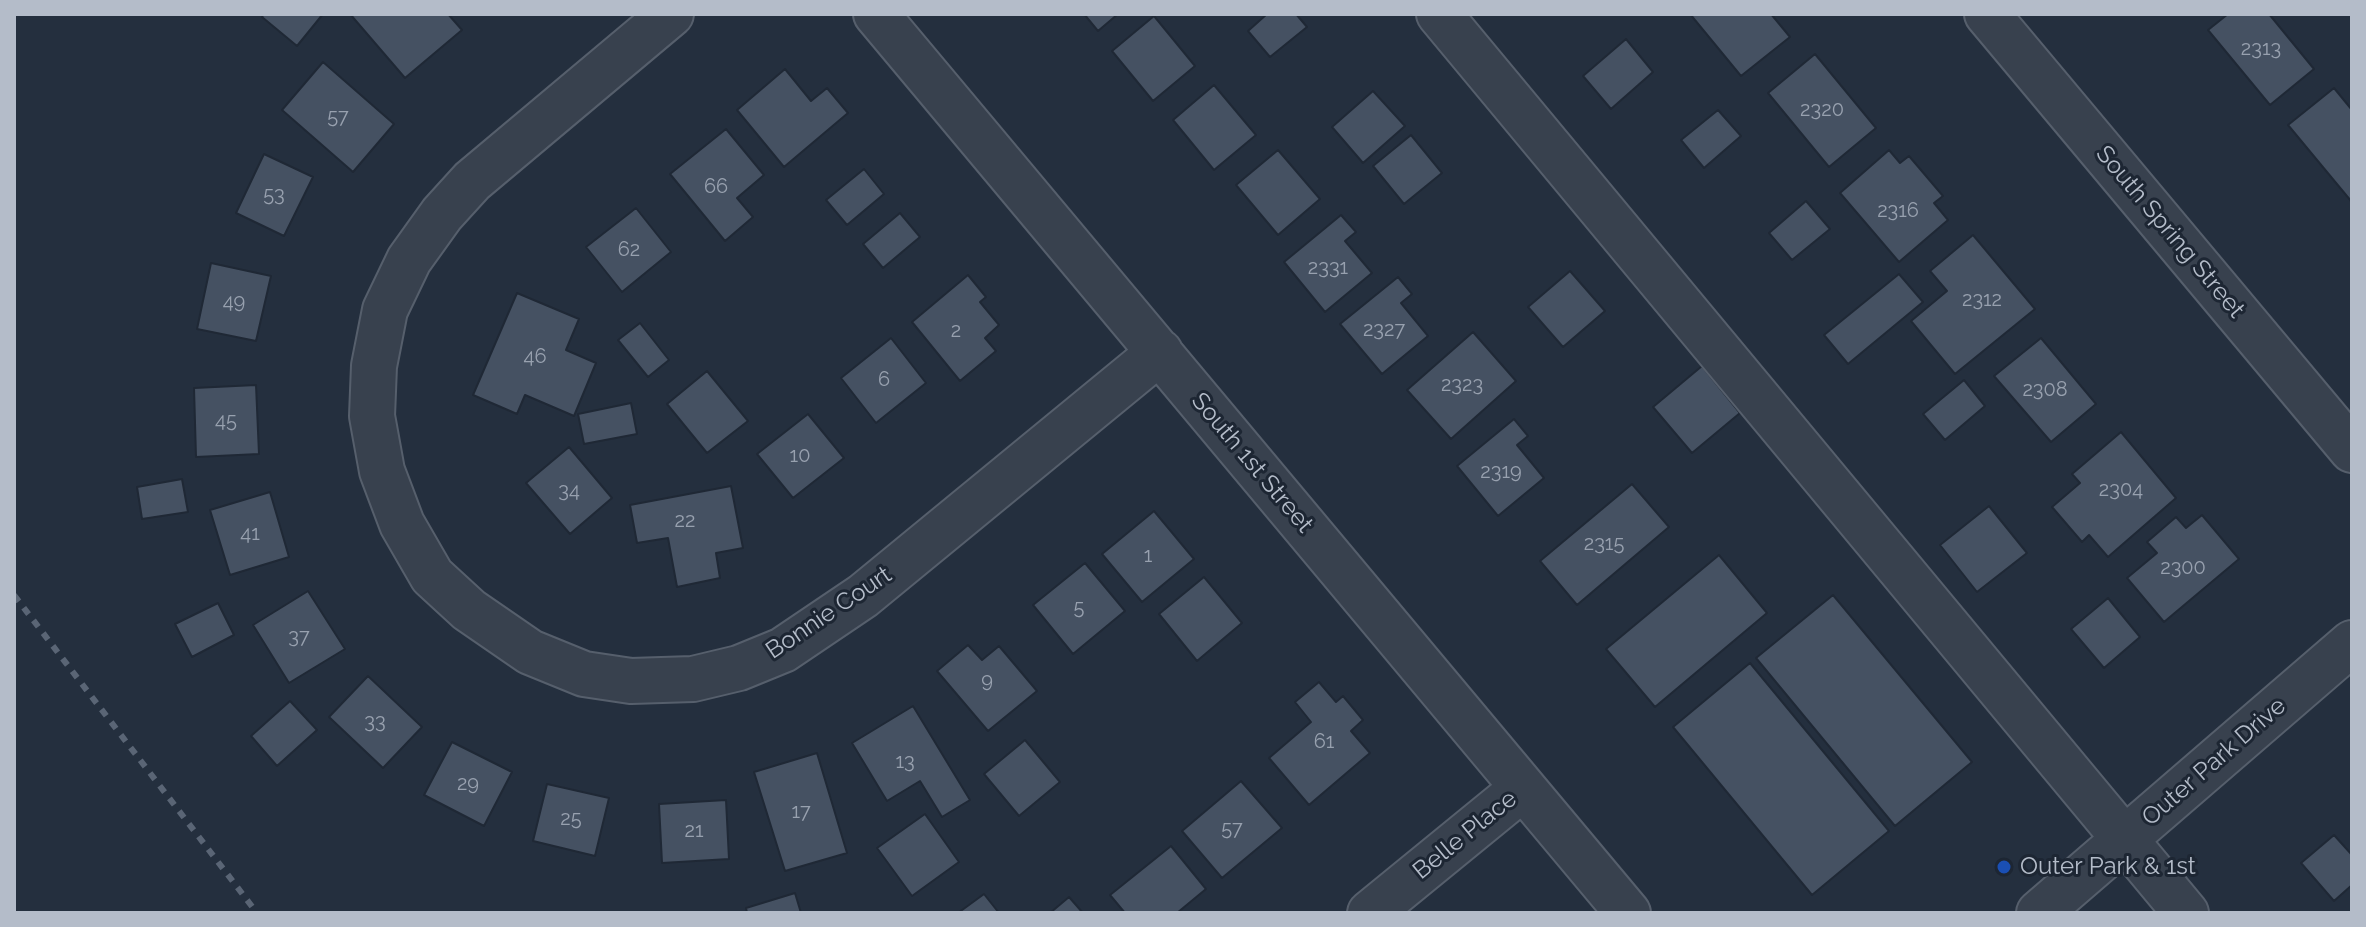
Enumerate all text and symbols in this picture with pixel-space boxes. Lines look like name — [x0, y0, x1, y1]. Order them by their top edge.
house number: 2313 — [2241, 37, 2281, 61]
house number: 2320 — [1800, 98, 1844, 122]
house number: 57 — [327, 105, 349, 129]
street label: South Spring Street — [2090, 140, 2250, 324]
house number: 66 — [704, 175, 728, 199]
house number: 53 — [263, 183, 285, 207]
house number: 2316 — [1877, 199, 1919, 223]
house number: 62 — [618, 238, 640, 262]
house number: 2331 — [1308, 256, 1348, 280]
house number: 2312 — [1962, 288, 2002, 312]
house number: 49 — [223, 290, 245, 314]
house number: 2327 — [1363, 318, 1405, 342]
house number: 2 — [951, 319, 961, 343]
house number: 46 — [524, 345, 546, 369]
house number: 6 — [878, 368, 890, 392]
house number: 2323 — [1441, 373, 1483, 397]
house number: 2308 — [2022, 378, 2068, 402]
street label: South 1st Street — [1185, 387, 1319, 539]
house number: 45 — [215, 409, 237, 433]
house number: 10 — [790, 444, 810, 468]
house number: 2319 — [1480, 460, 1522, 484]
house number: 2304 — [2099, 478, 2143, 502]
house number: 34 — [558, 479, 580, 503]
house number: 22 — [675, 509, 695, 533]
house number: 41 — [240, 522, 260, 546]
house number: 2315 — [1584, 532, 1624, 556]
house number: 1 — [1144, 544, 1152, 568]
house number: 2300 — [2160, 556, 2206, 580]
street label: Bonnie Court — [761, 560, 897, 666]
house number: 5 — [1074, 596, 1084, 620]
house number: 37 — [288, 625, 310, 649]
house number: 9 — [981, 669, 993, 693]
street label: Outer Park Drive — [2136, 692, 2292, 832]
house number: 33 — [364, 710, 386, 734]
house number: 61 — [1314, 730, 1334, 754]
house number: 13 — [895, 750, 915, 774]
house number: 29 — [457, 772, 479, 796]
street label: Belle Place — [1407, 784, 1523, 886]
house number: 17 — [791, 800, 811, 824]
house number: 25 — [560, 807, 582, 831]
house number: 57 — [1221, 817, 1243, 841]
house number: 21 — [685, 819, 703, 843]
place label: Outer Park & 1st — [2020, 853, 2196, 881]
marker: Outer Park & 1st — [1995, 858, 2013, 876]

